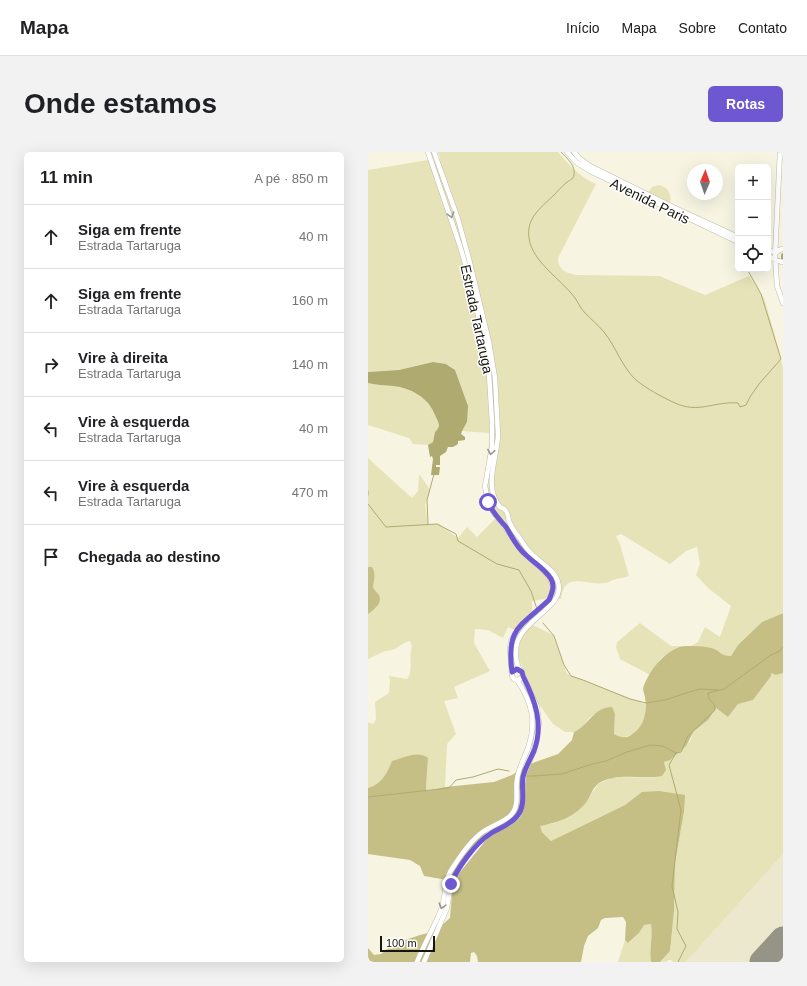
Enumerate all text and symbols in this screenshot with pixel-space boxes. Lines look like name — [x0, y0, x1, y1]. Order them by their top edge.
text: Mapa — [20, 17, 69, 38]
text: Início — [566, 20, 600, 36]
text: Mapa — [622, 20, 657, 36]
text: Sobre — [679, 20, 716, 36]
text: Contato — [738, 20, 787, 36]
button: Rotas — [708, 86, 783, 122]
text: Onde estamos — [24, 88, 217, 119]
north arrow — [687, 164, 723, 200]
map controls — [735, 164, 771, 272]
button: + — [735, 164, 771, 200]
text: 11 min — [40, 168, 93, 187]
text: A pé · 850 m — [254, 171, 328, 186]
street label: Avenida Paris — [608, 175, 692, 227]
button: − — [735, 200, 771, 236]
one-way arrow — [446, 212, 454, 219]
text: Siga em frente — [78, 221, 181, 238]
icon: ahead — [40, 226, 62, 248]
text: 40 m — [299, 229, 328, 244]
button: locate — [735, 236, 771, 272]
text: Estrada Tartaruga — [78, 238, 181, 253]
street label: Estrada Tartaruga — [458, 263, 496, 375]
text: Siga em frente — [78, 285, 181, 302]
icon: ahead — [40, 290, 62, 312]
text: 160 m — [292, 293, 328, 308]
text: Estrada Tartaruga — [78, 302, 181, 317]
text: Vire à direita — [78, 349, 168, 366]
icon: right — [40, 354, 62, 376]
text: 140 m — [292, 357, 328, 372]
text: Estrada Tartaruga — [78, 366, 181, 381]
text: Vire à esquerda — [78, 413, 189, 430]
icon: left — [40, 418, 62, 440]
text: 40 m — [299, 421, 328, 436]
text: Estrada Tartaruga — [78, 430, 181, 445]
one-way arrow — [487, 449, 496, 455]
text: Vire à esquerda — [78, 477, 189, 494]
icon: left — [40, 482, 62, 504]
text: 470 m — [292, 485, 328, 500]
route start — [479, 493, 497, 511]
text: Estrada Tartaruga — [78, 494, 181, 509]
icon: arrive — [40, 546, 62, 568]
text: Chegada ao destino — [78, 548, 221, 565]
route end — [442, 875, 460, 893]
one-way arrow — [438, 902, 447, 909]
scale bar — [380, 934, 435, 953]
text: 100 m — [386, 937, 417, 949]

